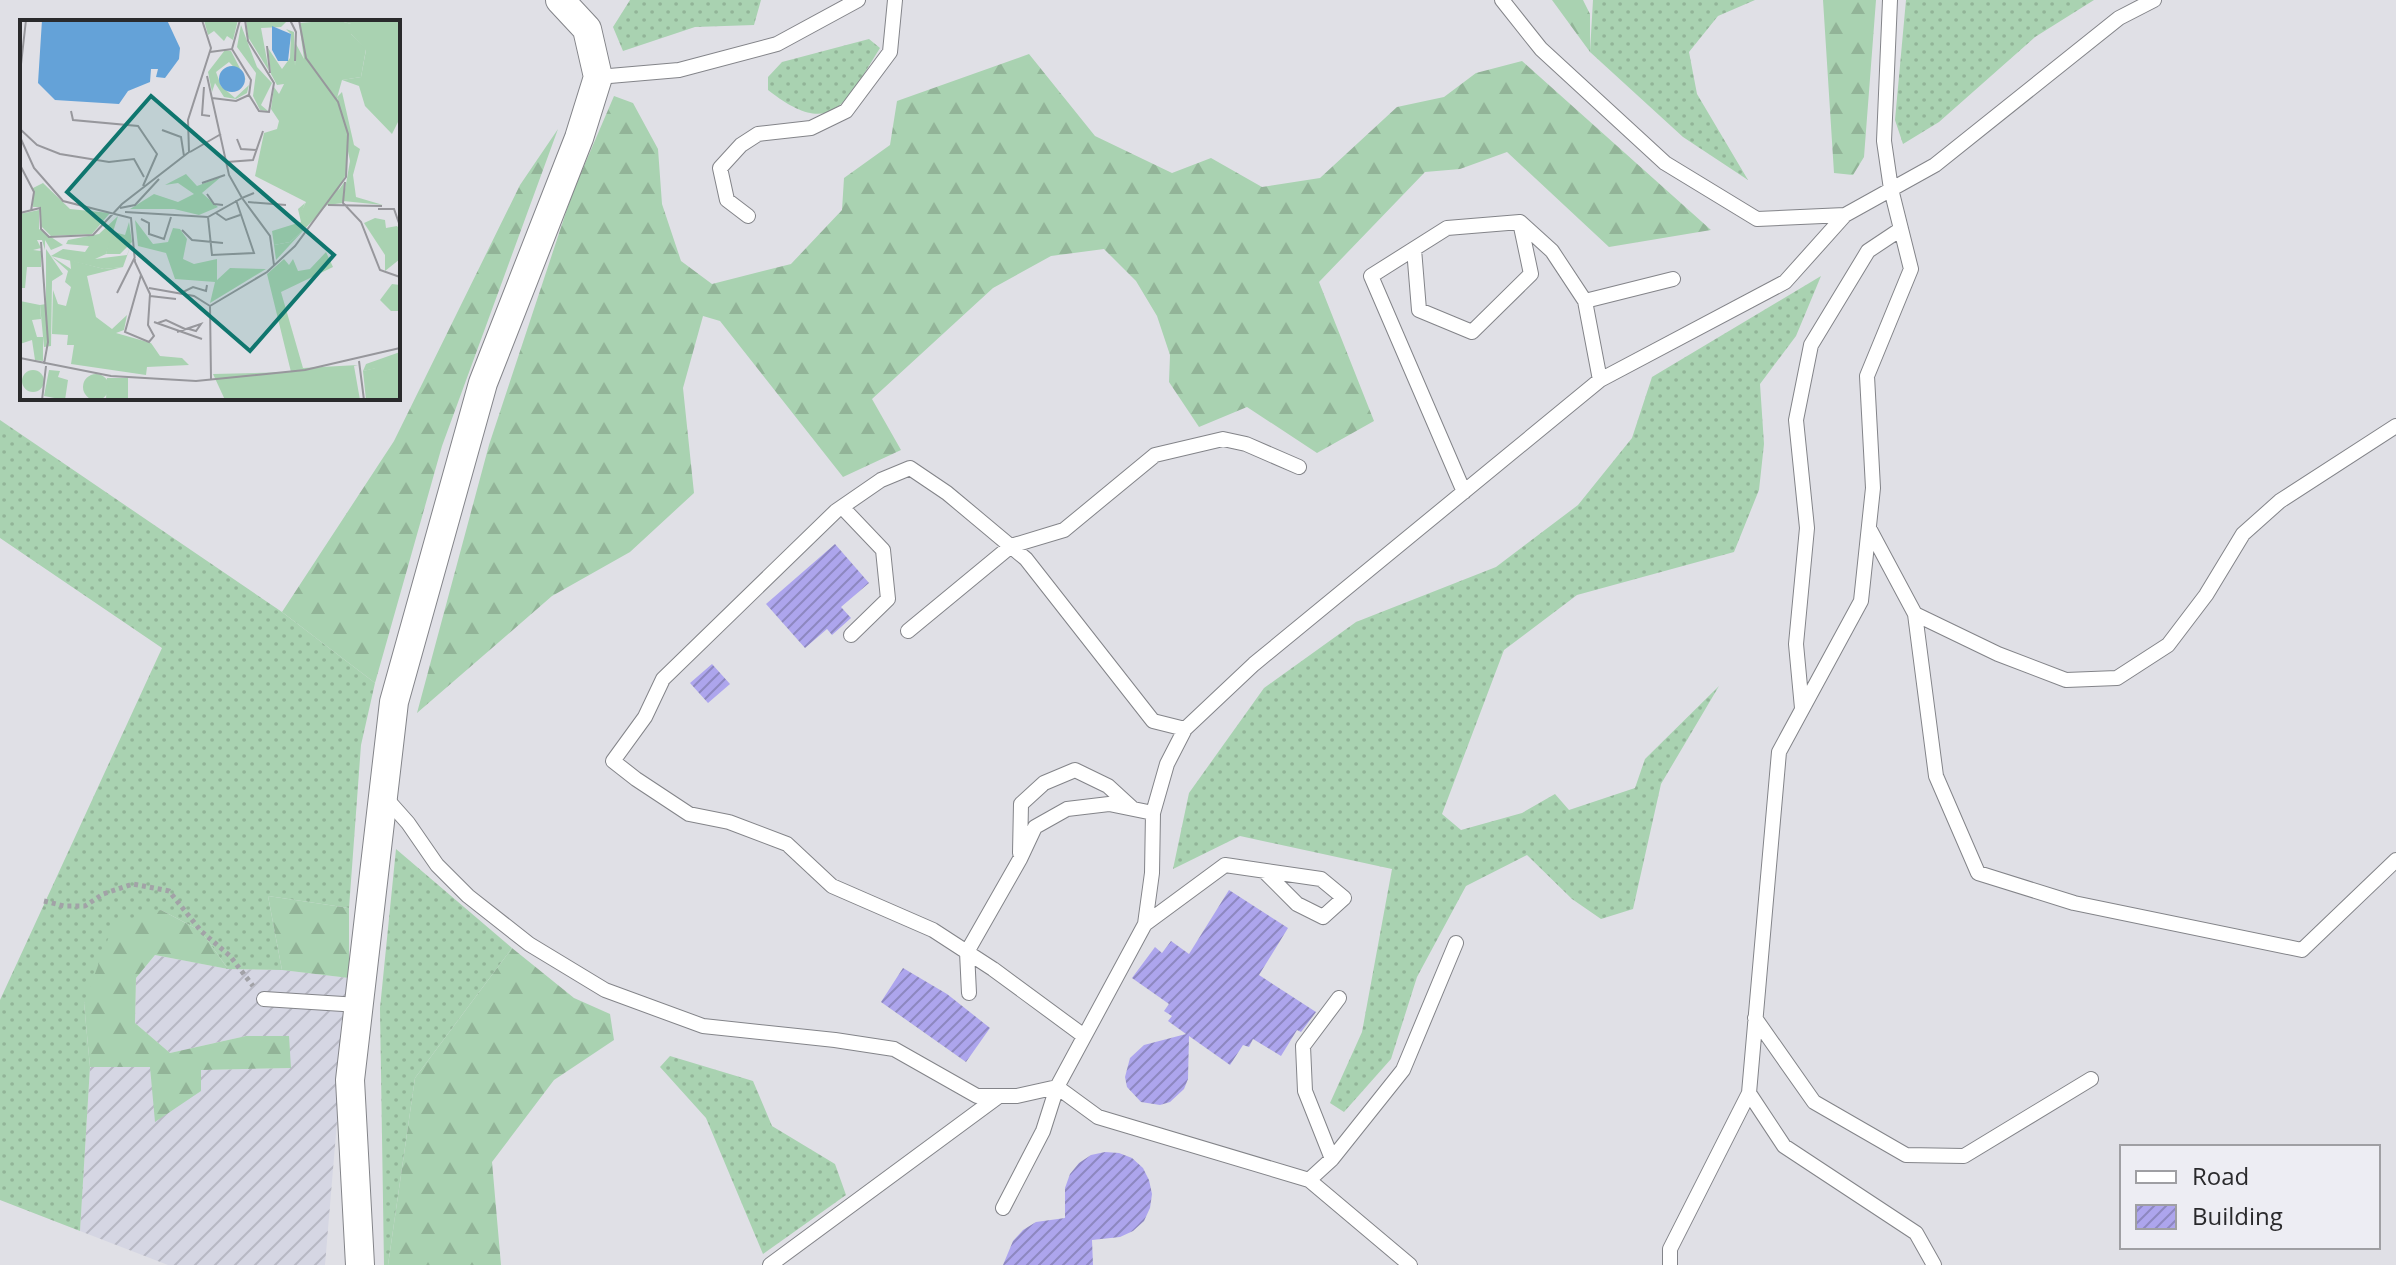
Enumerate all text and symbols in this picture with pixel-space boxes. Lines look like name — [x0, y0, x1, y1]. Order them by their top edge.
inset map — [20, 20, 400, 400]
legend — [2120, 1145, 2380, 1249]
text: Road — [2192, 1159, 2249, 1192]
text: Building — [2192, 1199, 2283, 1232]

